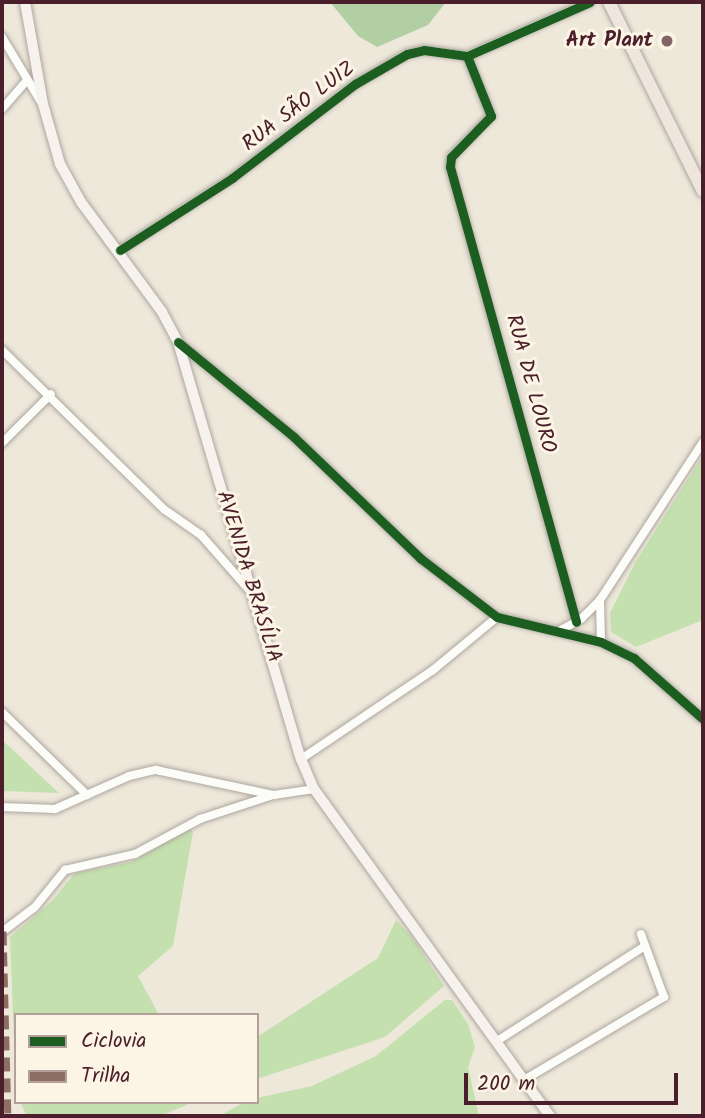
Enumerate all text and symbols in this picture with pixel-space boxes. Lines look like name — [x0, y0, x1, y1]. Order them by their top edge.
place label: Art Plant — [566, 28, 653, 54]
marker: Art Plant — [659, 33, 675, 49]
street label: RUA SÃO LUIZ — [238, 56, 360, 158]
street label: RUA DE LOURO — [499, 312, 561, 456]
street label: AVENIDA BRASÍLIA — [210, 488, 286, 666]
legend — [14, 1013, 259, 1104]
text: Ciclovia — [81, 1025, 146, 1058]
scale bar — [467, 1058, 680, 1102]
text: Trilha — [81, 1060, 130, 1093]
text: 200 m — [477, 1068, 535, 1101]

